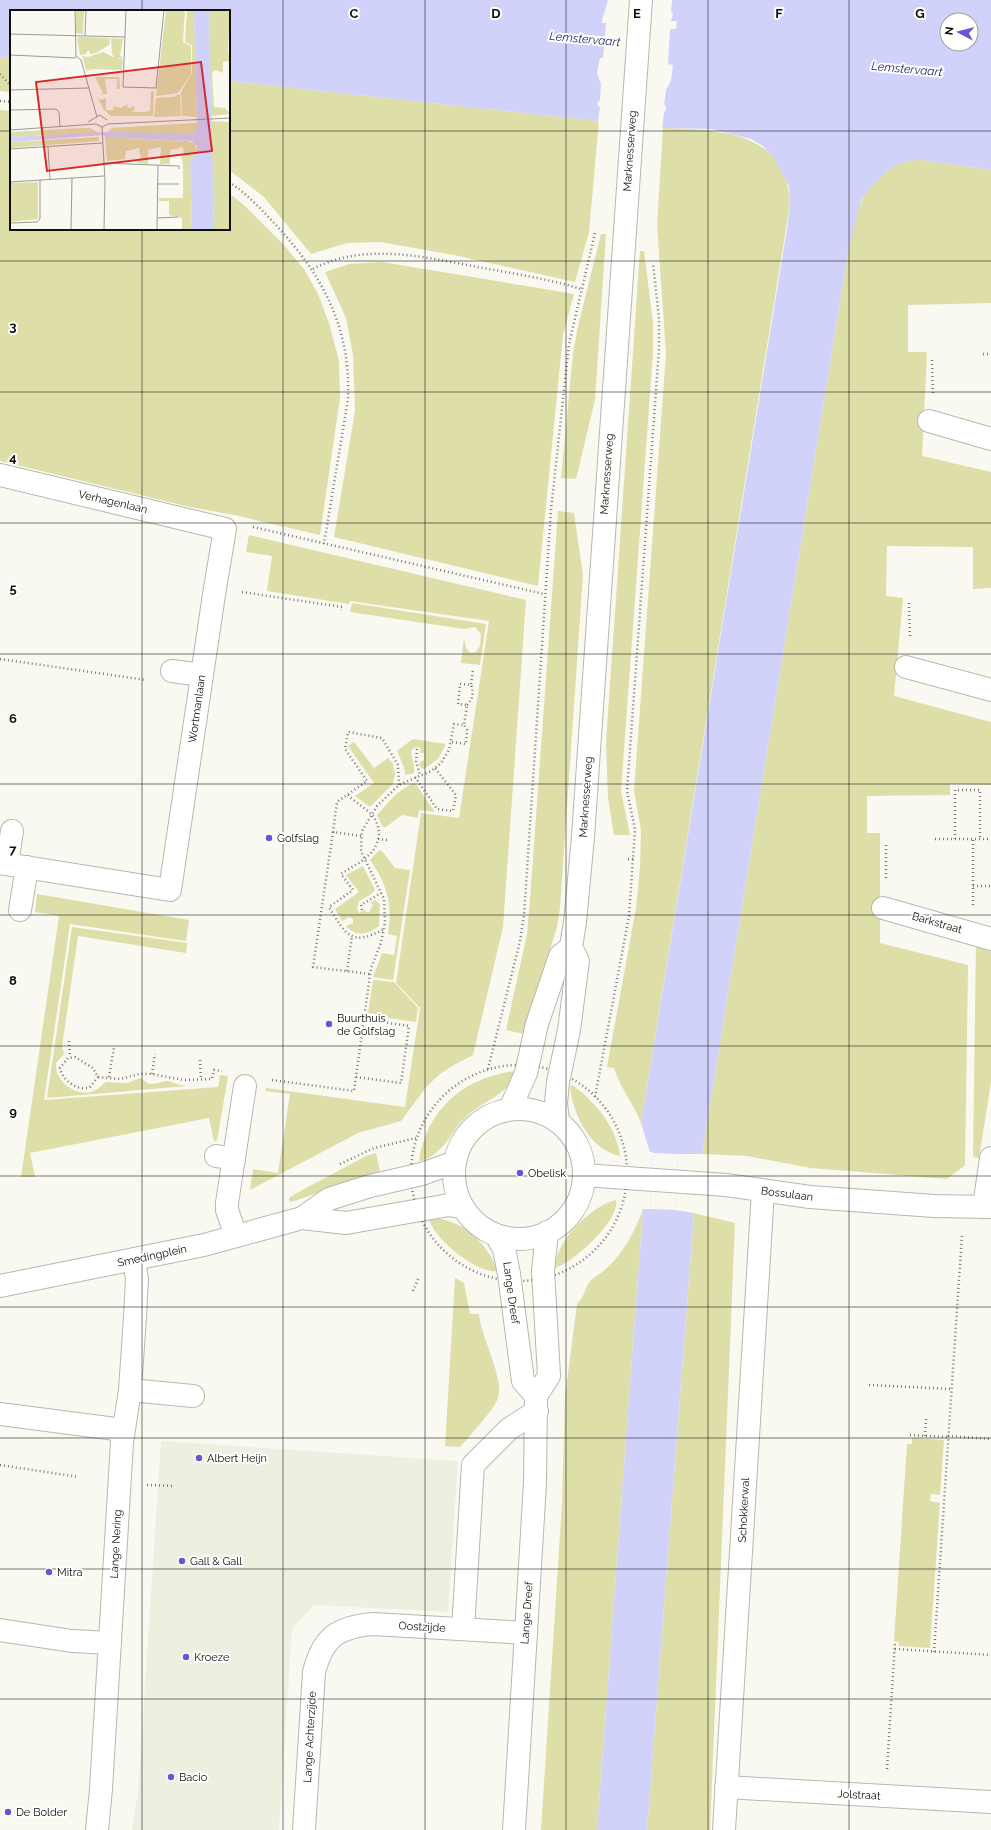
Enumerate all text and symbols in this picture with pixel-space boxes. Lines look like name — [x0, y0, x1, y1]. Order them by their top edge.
text: C — [350, 6, 359, 21]
text: D — [491, 6, 501, 21]
text: E — [633, 6, 641, 21]
text: F — [775, 6, 783, 21]
text: G — [915, 6, 925, 21]
inset map — [10, 10, 230, 230]
north arrow — [939, 12, 979, 52]
text: N — [943, 26, 957, 36]
water label: Lemstervaart — [549, 29, 621, 49]
water label: Lemstervaart — [871, 59, 943, 79]
street label: Marknesserweg — [621, 110, 639, 192]
text: 3 — [9, 319, 17, 334]
street label: Marknesserweg — [598, 433, 616, 515]
text: 4 — [9, 450, 17, 465]
street label: Verhagenlaan — [77, 488, 149, 516]
text: 5 — [9, 581, 17, 596]
street label: Wortmanlaan — [186, 674, 208, 744]
text: 6 — [9, 711, 17, 726]
street label: Marknesserweg — [577, 756, 595, 838]
place label: Golfslag — [277, 832, 319, 845]
marker: Golfslag — [264, 833, 274, 843]
text: 7 — [9, 842, 17, 857]
street label: Barkstraat — [910, 910, 964, 936]
text: 8 — [9, 973, 17, 988]
place label: Buurthuis de Golfslag — [337, 1012, 395, 1038]
marker: Buurthuis de Golfslag — [324, 1019, 334, 1029]
text: 9 — [9, 1104, 17, 1119]
place label: Obelisk — [528, 1167, 566, 1180]
marker: Obelisk — [515, 1168, 525, 1178]
street label: Bossulaan — [760, 1184, 814, 1204]
street label: Smedingplein — [116, 1242, 188, 1270]
street label: Lange Dreef — [500, 1261, 522, 1325]
place label: Albert Heijn — [207, 1452, 267, 1465]
marker: Albert Heijn — [194, 1453, 204, 1463]
street label: Schokkerwal — [736, 1477, 752, 1543]
street label: Lange Nering — [108, 1509, 124, 1579]
place label: Gall & Gall — [190, 1555, 242, 1568]
marker: Gall & Gall — [177, 1556, 187, 1566]
place label: Mitra — [57, 1566, 83, 1579]
marker: Mitra — [44, 1567, 54, 1577]
street label: Lange Dreef — [518, 1581, 536, 1645]
street label: Oostzijde — [398, 1619, 447, 1635]
place label: Kroeze — [194, 1651, 230, 1664]
marker: Kroeze — [181, 1652, 191, 1662]
street label: Lange Achterzijde — [301, 1690, 319, 1783]
place label: Bacio — [179, 1771, 208, 1784]
marker: Bacio — [166, 1772, 176, 1782]
street label: Jolstraat — [837, 1787, 881, 1803]
place label: De Bolder — [16, 1806, 67, 1819]
marker: De Bolder — [3, 1807, 13, 1817]

